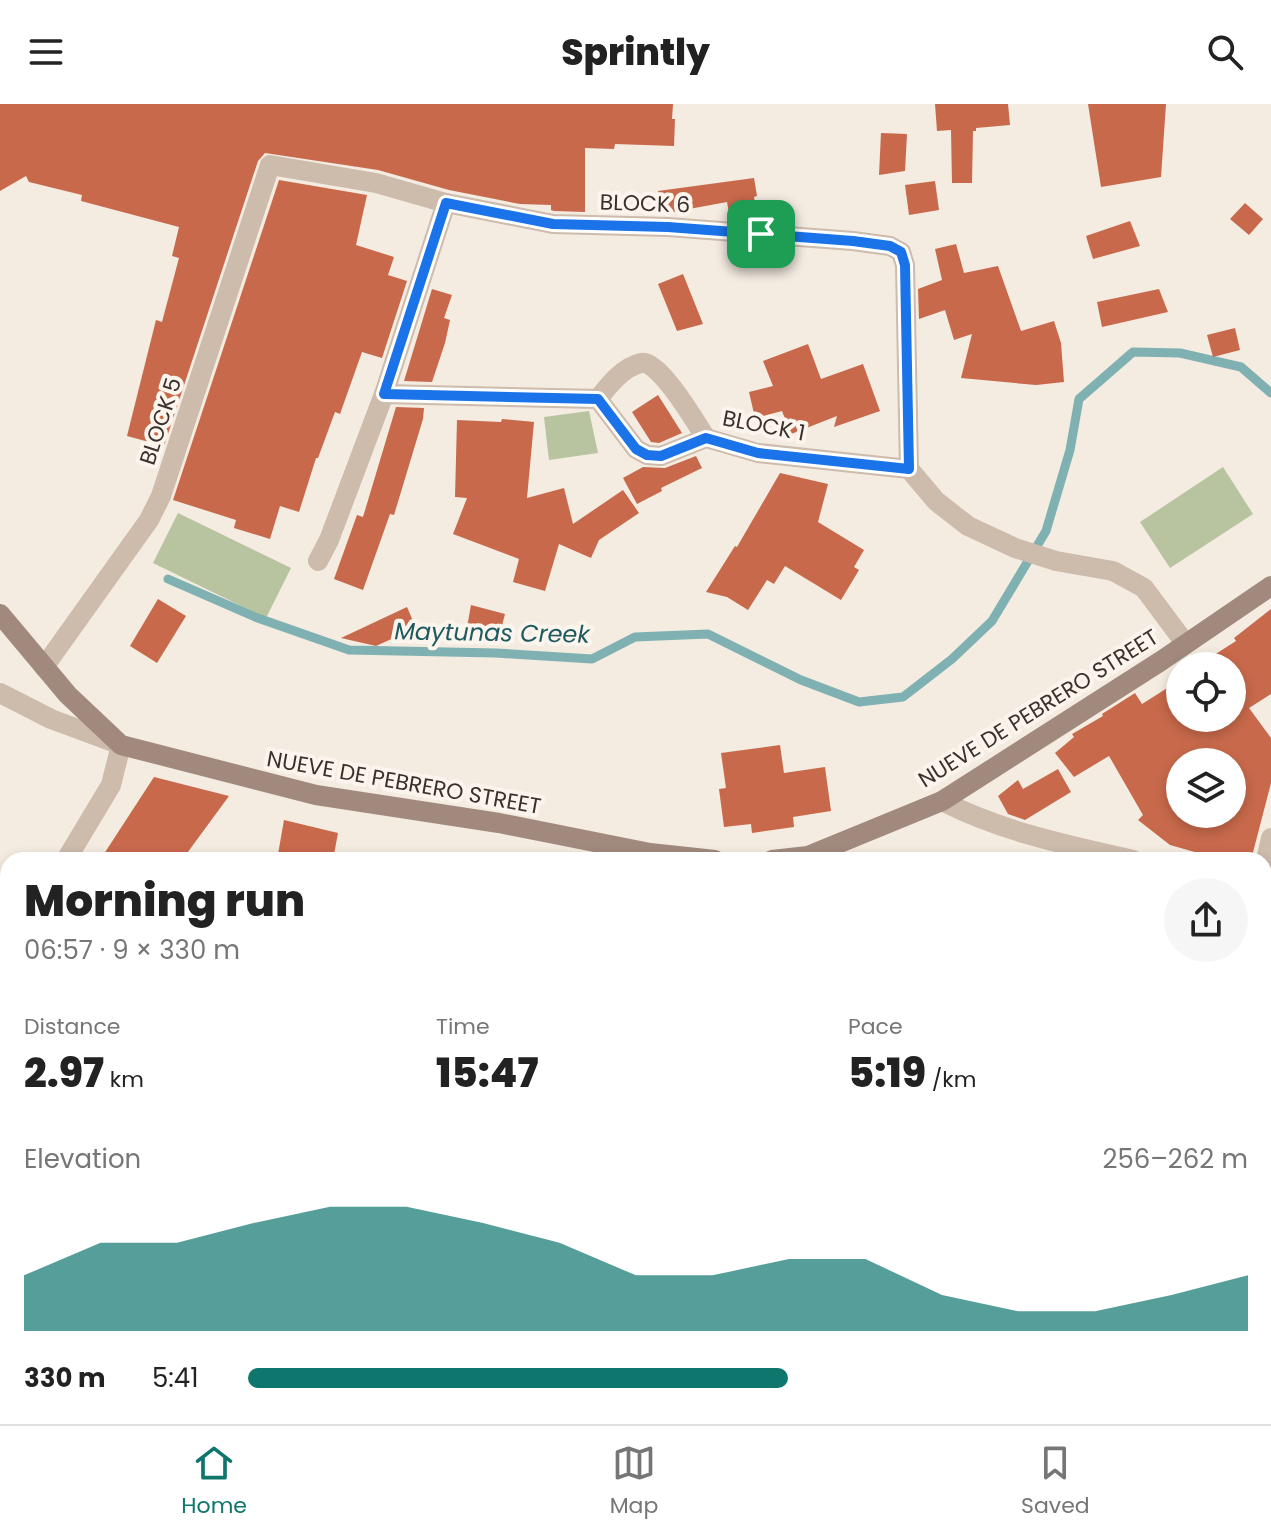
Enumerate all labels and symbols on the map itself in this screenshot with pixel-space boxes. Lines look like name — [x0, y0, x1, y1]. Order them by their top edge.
street label: BLOCK 6 — [599, 186, 691, 221]
pin — [727, 200, 795, 268]
street label: BLOCK 5 — [132, 374, 189, 469]
street label: BLOCK 1 — [720, 402, 808, 449]
water label: Maytunas Creek — [394, 614, 592, 651]
street label: NUEVE DE PEBRERO STREET — [912, 622, 1164, 795]
street label: NUEVE DE PEBRERO STREET — [264, 743, 543, 822]

